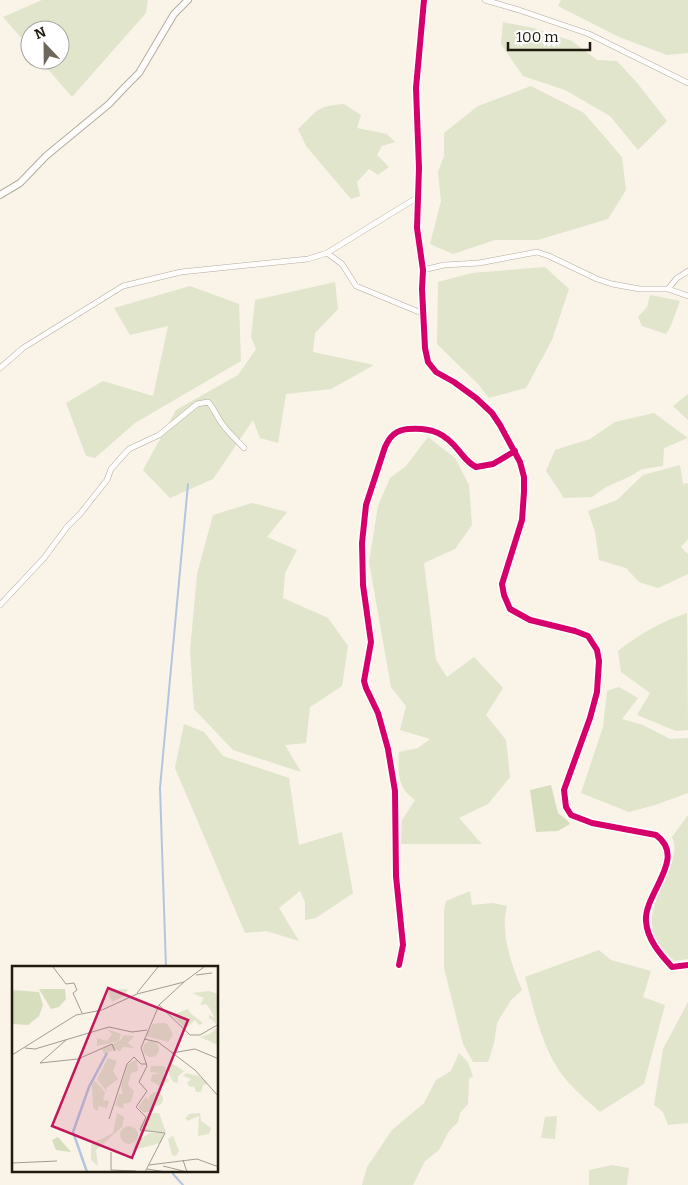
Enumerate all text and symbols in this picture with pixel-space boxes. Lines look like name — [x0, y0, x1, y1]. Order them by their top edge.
north arrow — [20, 20, 70, 70]
scale bar — [508, 20, 590, 52]
text: N — [32, 23, 49, 43]
text: 100 m — [516, 28, 559, 46]
inset map — [12, 966, 219, 1172]

